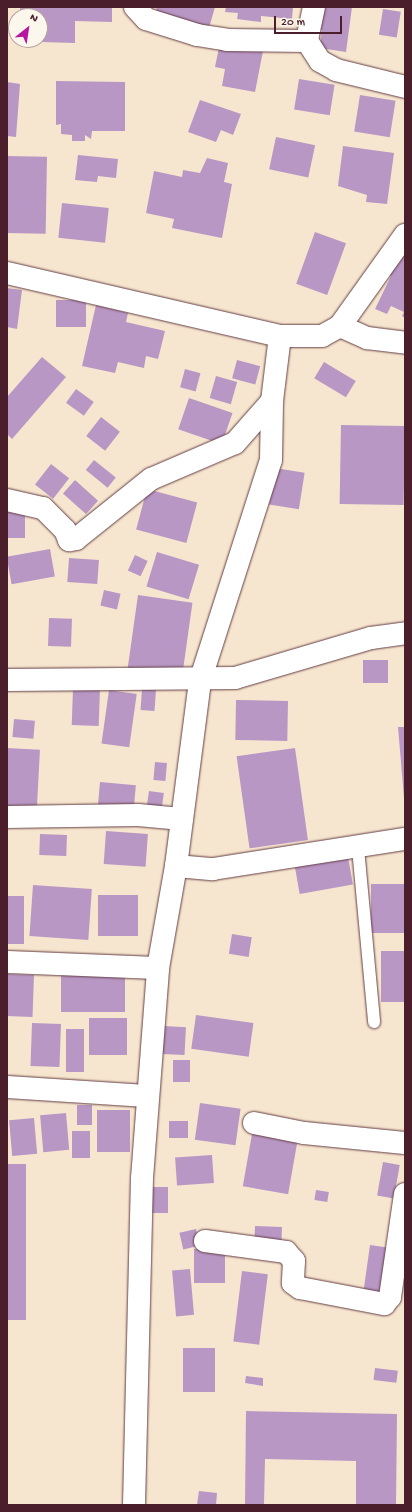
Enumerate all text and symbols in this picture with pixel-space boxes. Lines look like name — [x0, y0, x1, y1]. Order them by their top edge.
north arrow — [8, 8, 48, 48]
scale bar — [276, 8, 344, 34]
text: N — [27, 11, 40, 25]
text: 20 m — [281, 16, 305, 30]

